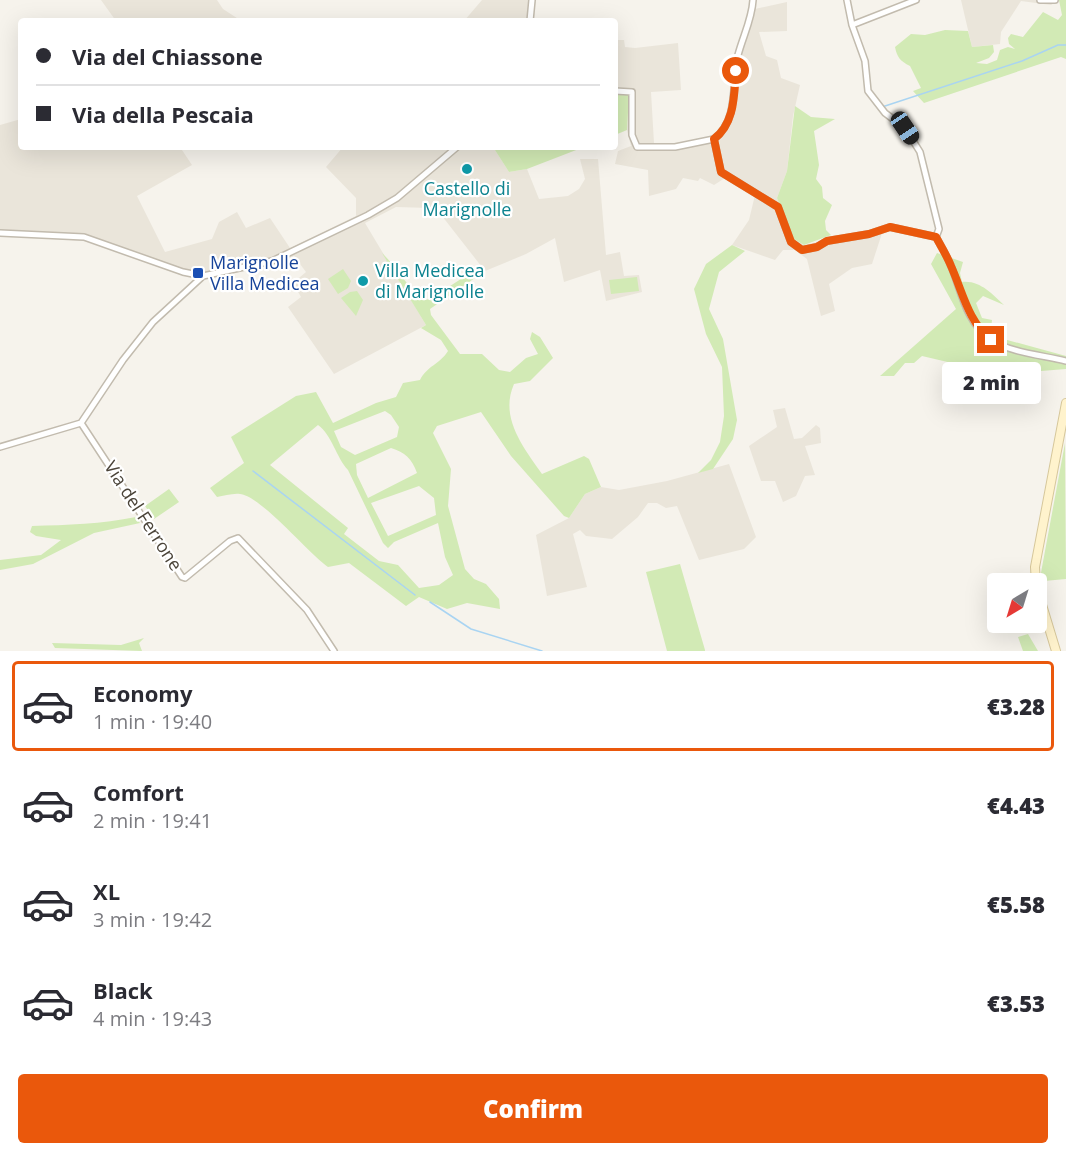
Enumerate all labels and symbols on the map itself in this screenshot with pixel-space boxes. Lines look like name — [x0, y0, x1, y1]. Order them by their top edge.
route start — [722, 57, 749, 84]
car — [887, 108, 923, 148]
marker: Castello di Marignolle — [460, 162, 474, 176]
place label: Castello di Marignolle — [423, 176, 511, 221]
place label: Marignolle Villa Medicea — [210, 250, 320, 295]
place label: Villa Medicea di Marignolle — [375, 258, 485, 303]
marker: Marignolle Villa Medicea — [191, 266, 205, 280]
marker: Villa Medicea di Marignolle — [356, 274, 370, 288]
route end — [977, 326, 1004, 353]
callout: 2 min — [942, 361, 1040, 403]
street label: Via del Ferrone — [99, 456, 188, 575]
north arrow — [987, 573, 1047, 633]

